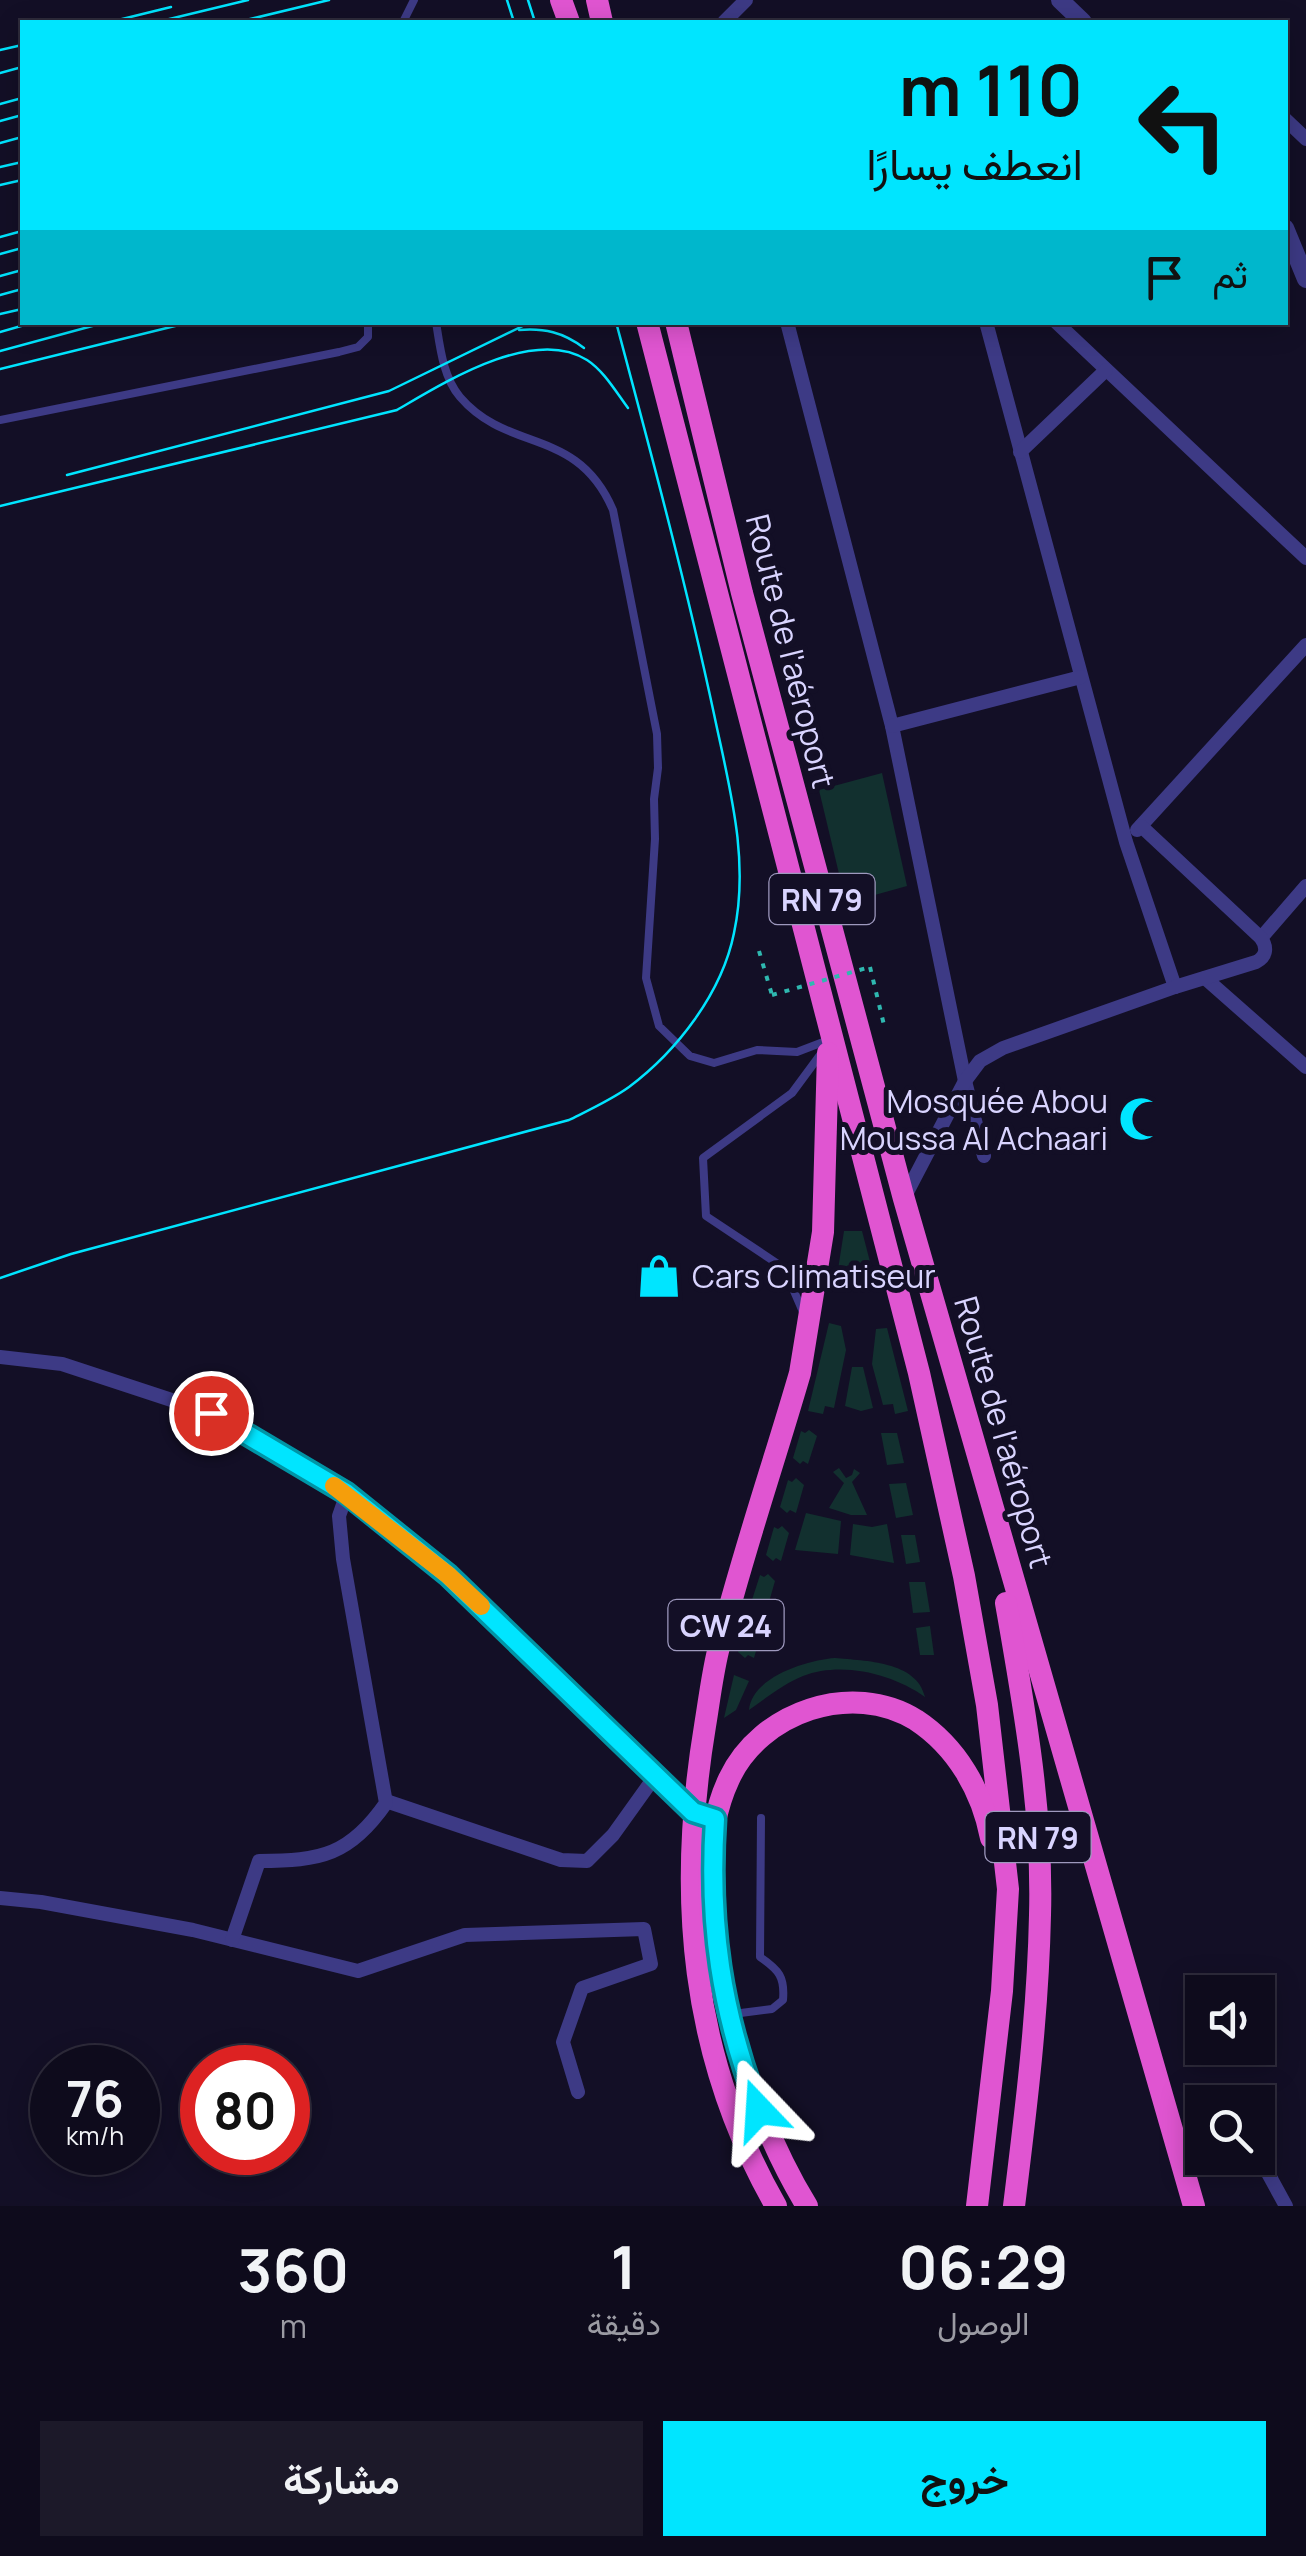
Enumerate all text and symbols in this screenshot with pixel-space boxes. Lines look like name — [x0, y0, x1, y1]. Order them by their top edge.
text: 110 m — [899, 41, 1083, 137]
icon: left — [1118, 60, 1248, 190]
text: انعطف يسارًا — [866, 132, 1083, 194]
text: ثم — [1212, 247, 1248, 299]
icon: arrive — [1137, 250, 1192, 305]
street label: Route de l'aéroport — [736, 509, 846, 793]
road number: RN 79 — [770, 874, 874, 924]
place label: Mosquée Abou Moussa Al Achaari — [840, 1079, 1108, 1160]
mosque icon: Mosquée Abou Moussa Al Achaari — [1117, 1095, 1165, 1143]
shop icon: Cars Climatiseur — [635, 1252, 683, 1300]
place label: Cars Climatiseur — [692, 1254, 936, 1298]
street label: Route de l'aéroport — [944, 1291, 1064, 1573]
pin — [169, 1371, 254, 1456]
icon: arrive — [184, 1386, 239, 1441]
road number: CW 24 — [668, 1600, 784, 1650]
road number: RN 79 — [986, 1812, 1090, 1862]
map controls — [1185, 1975, 1275, 2175]
button: sound — [1185, 1975, 1275, 2065]
speed limit sign: 80 — [180, 2045, 310, 2175]
position arrow — [707, 2058, 811, 2162]
text: 76 — [66, 2064, 124, 2132]
button: search — [1185, 2085, 1275, 2175]
text: km/h — [66, 2118, 124, 2153]
text: 1 — [611, 2225, 637, 2307]
text: 06:29 — [898, 2225, 1069, 2307]
text: 360 — [238, 2228, 349, 2310]
text: دقيقة — [587, 2301, 661, 2345]
text: الوصول — [937, 2301, 1030, 2345]
text: m — [280, 2304, 307, 2348]
button: مشاركة — [40, 2421, 643, 2536]
button: خروج — [663, 2421, 1266, 2536]

